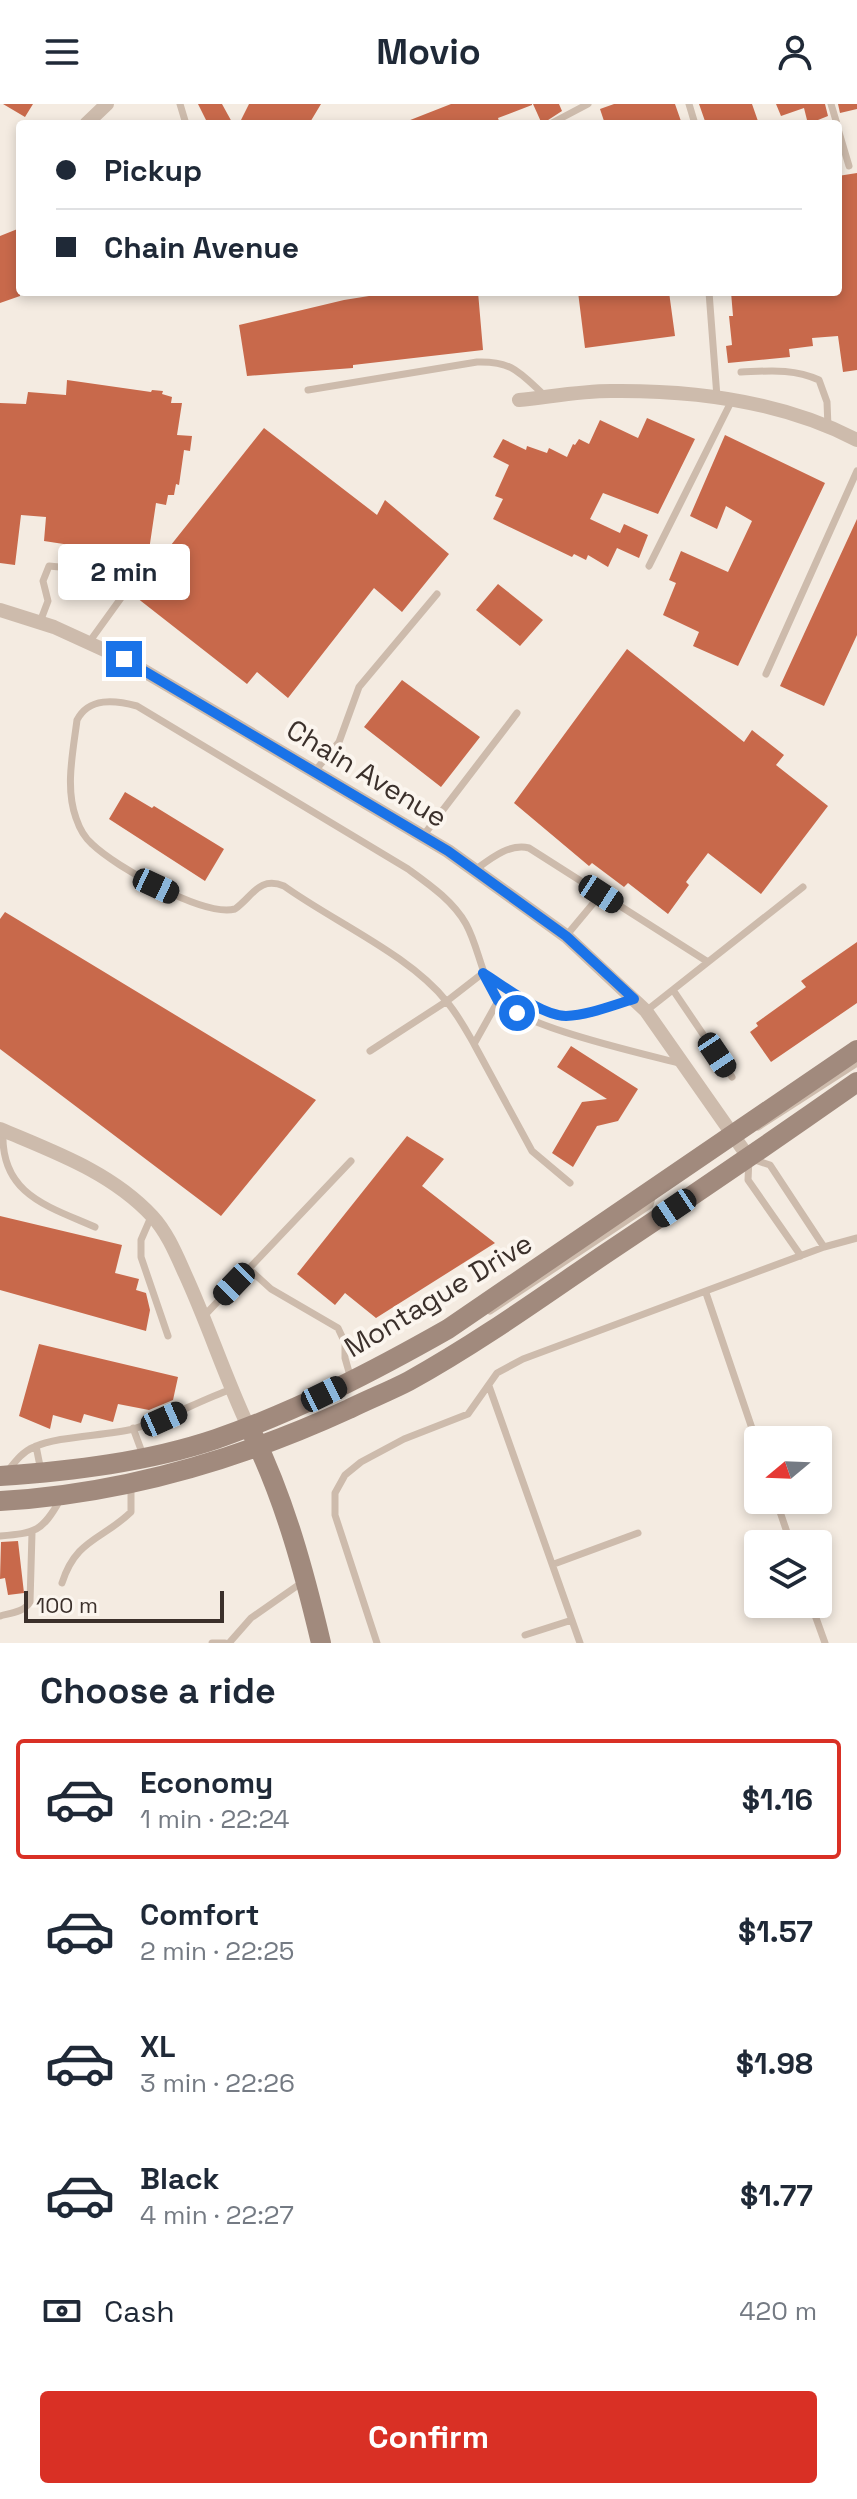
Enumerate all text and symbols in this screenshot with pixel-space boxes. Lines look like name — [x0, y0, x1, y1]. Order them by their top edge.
text: Movio — [376, 29, 481, 75]
icon: menu — [40, 30, 84, 74]
icon: person — [773, 30, 817, 74]
text: Pickup — [104, 151, 202, 190]
text: Chain Avenue — [104, 228, 299, 267]
callout: 2 min — [58, 543, 190, 599]
text: 2 min — [90, 555, 158, 589]
route end — [106, 641, 142, 677]
street label: Chain Avenue — [280, 711, 454, 835]
car — [129, 865, 183, 907]
car — [574, 871, 628, 917]
route start — [499, 995, 535, 1031]
car — [694, 1028, 740, 1082]
car — [647, 1185, 701, 1231]
street label: Montague Drive — [338, 1225, 538, 1365]
car — [209, 1258, 259, 1310]
car — [297, 1373, 351, 1415]
car — [137, 1398, 191, 1440]
north arrow — [744, 1426, 832, 1514]
map controls — [744, 1426, 832, 1618]
button: layers — [744, 1530, 832, 1618]
scale bar — [24, 1587, 224, 1623]
text: 100 m — [36, 1591, 98, 1619]
text: Choose a ride — [40, 1668, 276, 1714]
icon: car — [44, 1763, 116, 1835]
text: Economy — [140, 1763, 273, 1802]
text: $1.16 — [742, 1780, 813, 1819]
text: 1 min · 22:24 — [140, 1802, 290, 1836]
icon: car — [44, 1895, 116, 1967]
text: Comfort — [140, 1895, 259, 1934]
text: $1.57 — [738, 1912, 813, 1951]
text: 2 min · 22:25 — [140, 1934, 294, 1968]
icon: car — [44, 2027, 116, 2099]
text: XL — [140, 2027, 176, 2066]
text: $1.98 — [736, 2044, 813, 2083]
text: 3 min · 22:26 — [140, 2066, 295, 2100]
icon: car — [44, 2159, 116, 2231]
text: Black — [140, 2159, 219, 2198]
text: $1.77 — [740, 2176, 813, 2215]
text: 4 min · 22:27 — [140, 2198, 294, 2232]
icon: cash — [40, 2289, 84, 2333]
text: Cash — [104, 2292, 175, 2331]
text: 420 m — [739, 2294, 817, 2328]
button: Confirm — [40, 2391, 817, 2483]

